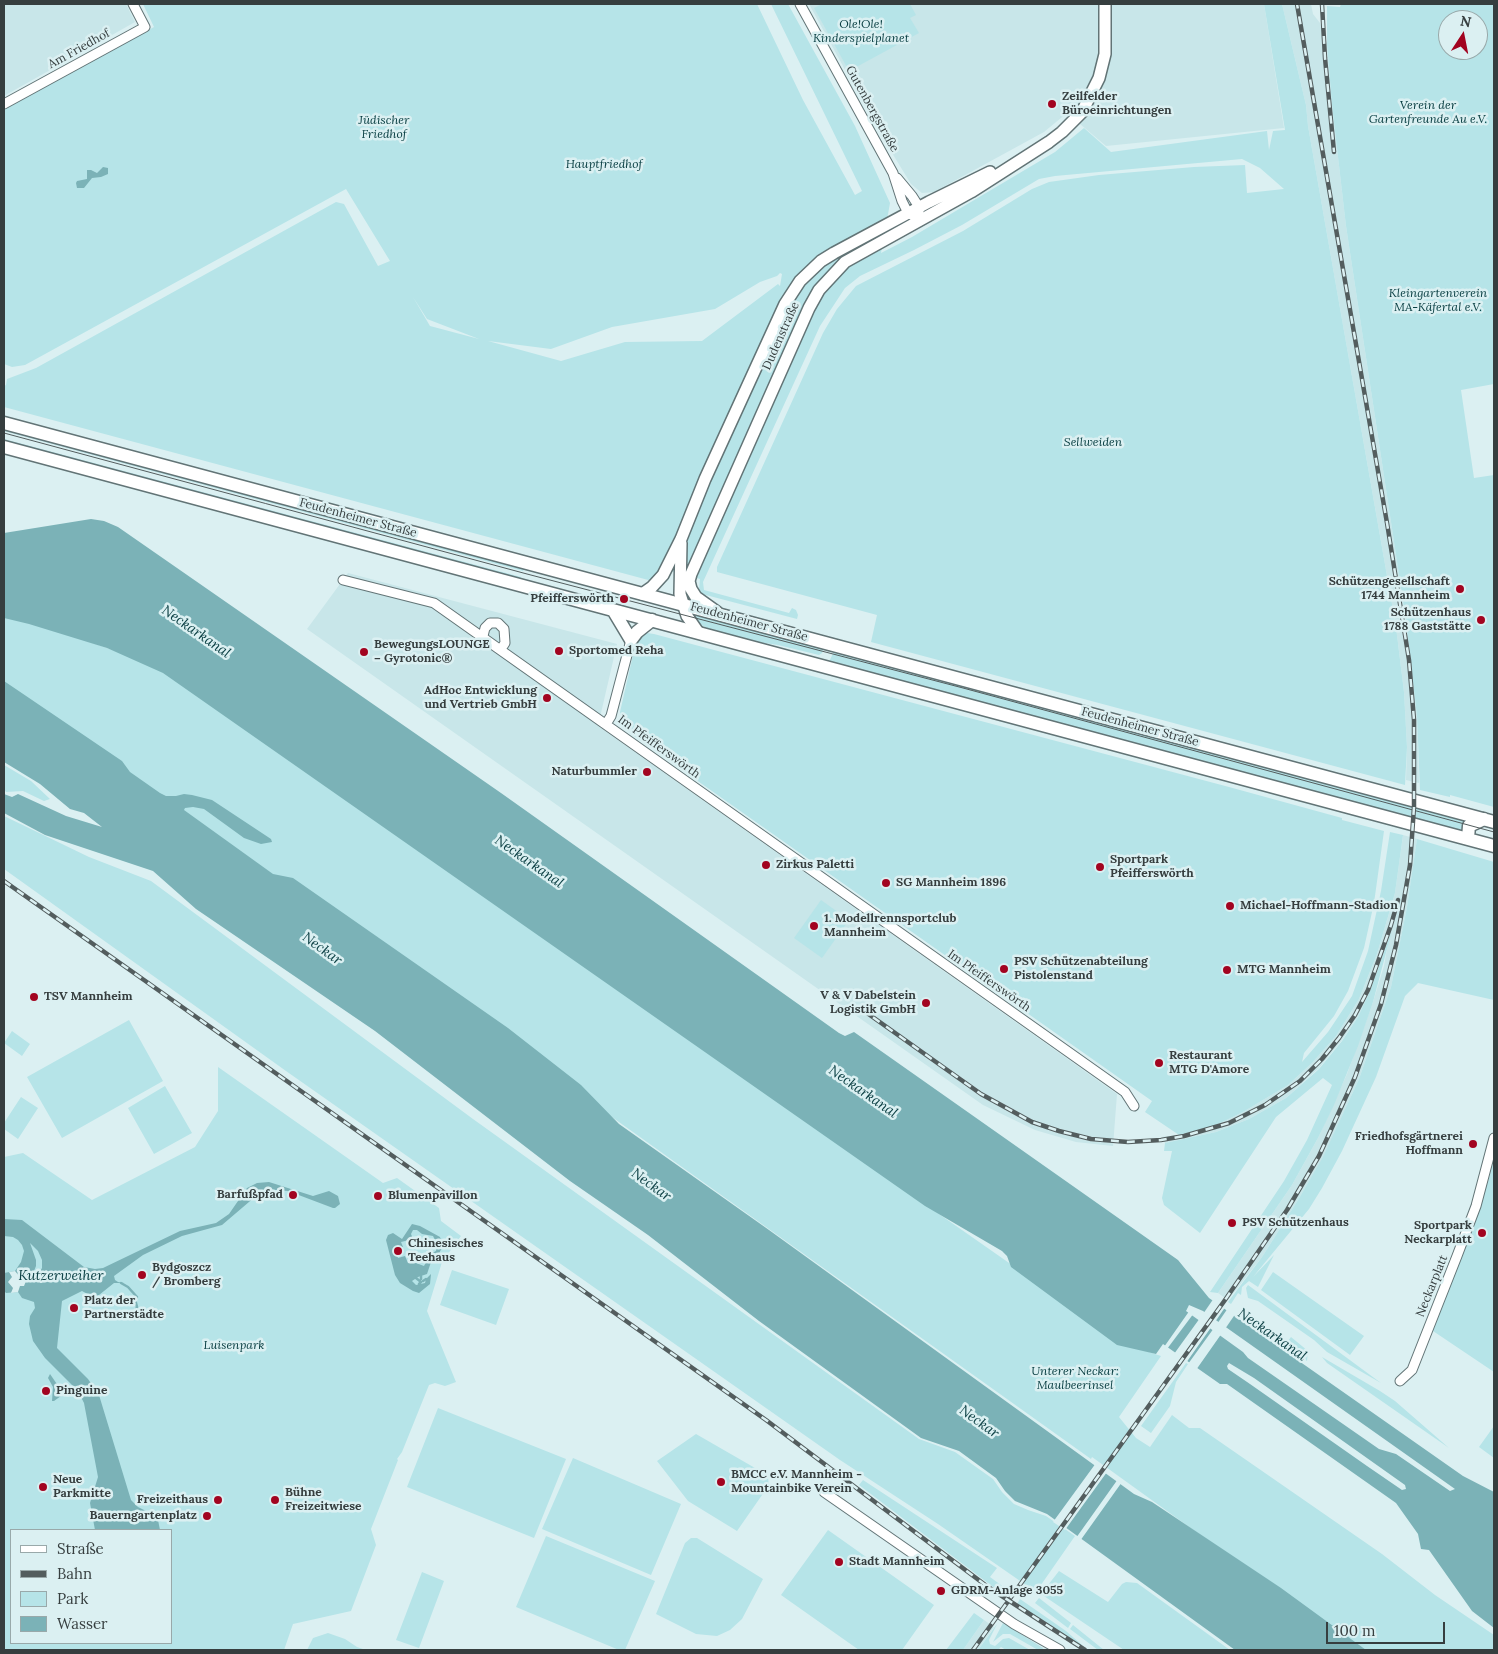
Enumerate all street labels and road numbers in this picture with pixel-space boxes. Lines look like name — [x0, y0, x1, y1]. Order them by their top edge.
street label: Am Friedhof — [46, 26, 112, 72]
street label: Gutenbergstraße — [842, 63, 902, 155]
street label: Dudenstraße — [760, 300, 802, 372]
street label: Feudenheimer Straße — [298, 495, 418, 541]
street label: Feudenheimer Straße — [689, 599, 809, 645]
street label: Feudenheimer Straße — [1080, 704, 1200, 750]
street label: Im Pfeifferswörth — [615, 712, 703, 782]
street label: Im Pfeifferswörth — [945, 947, 1033, 1015]
street label: Neckarplatt — [1413, 1253, 1451, 1319]

